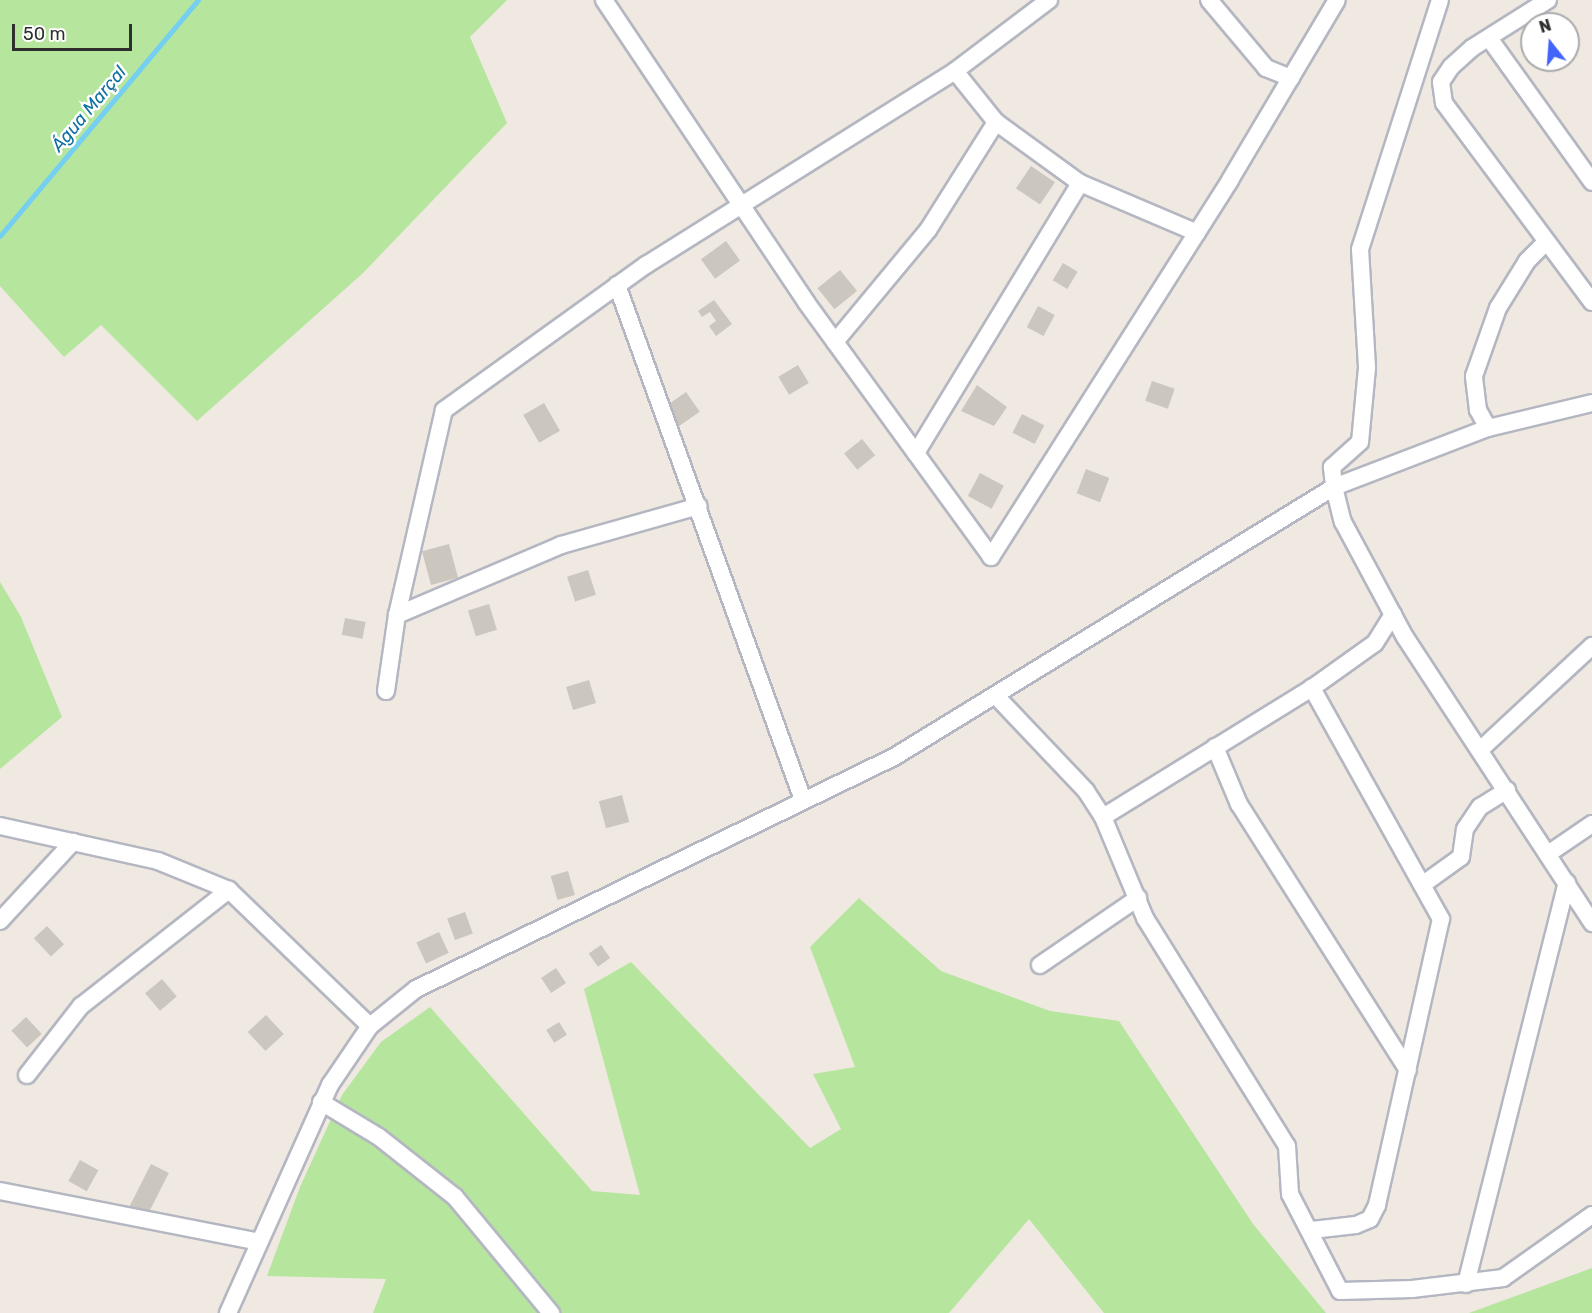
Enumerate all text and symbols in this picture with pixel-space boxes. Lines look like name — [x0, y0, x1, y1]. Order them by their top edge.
scale bar — [15, 12, 135, 50]
north arrow — [1520, 12, 1580, 72]
text: N — [1537, 15, 1553, 37]
text: 50 m — [23, 23, 66, 45]
water label: Água Marçal — [47, 62, 131, 156]

